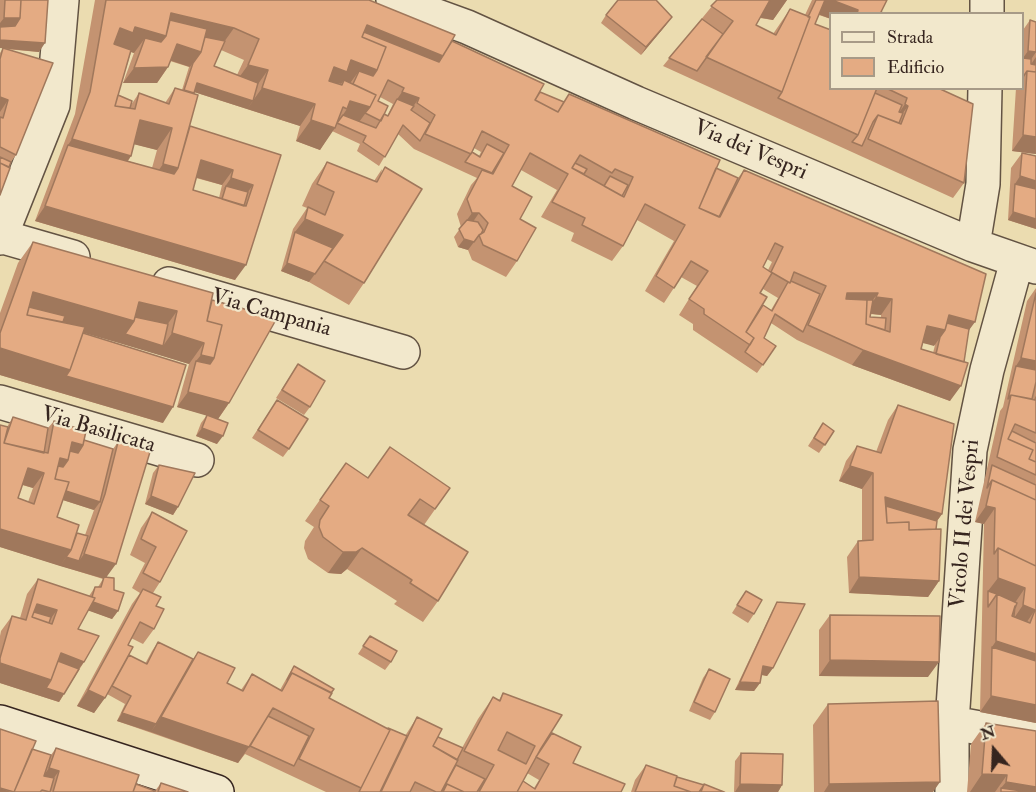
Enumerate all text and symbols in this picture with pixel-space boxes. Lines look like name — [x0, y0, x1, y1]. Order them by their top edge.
legend — [829, 12, 1024, 90]
text: Strada — [887, 26, 933, 49]
text: Edificio — [887, 56, 944, 79]
street label: Via dei Vespri — [689, 115, 811, 187]
street label: Via Campania — [208, 284, 334, 344]
street label: Via Basilicata — [38, 402, 158, 460]
street label: Vicolo II dei Vespri — [945, 438, 987, 610]
north arrow — [964, 720, 1024, 780]
text: N — [978, 721, 998, 745]

